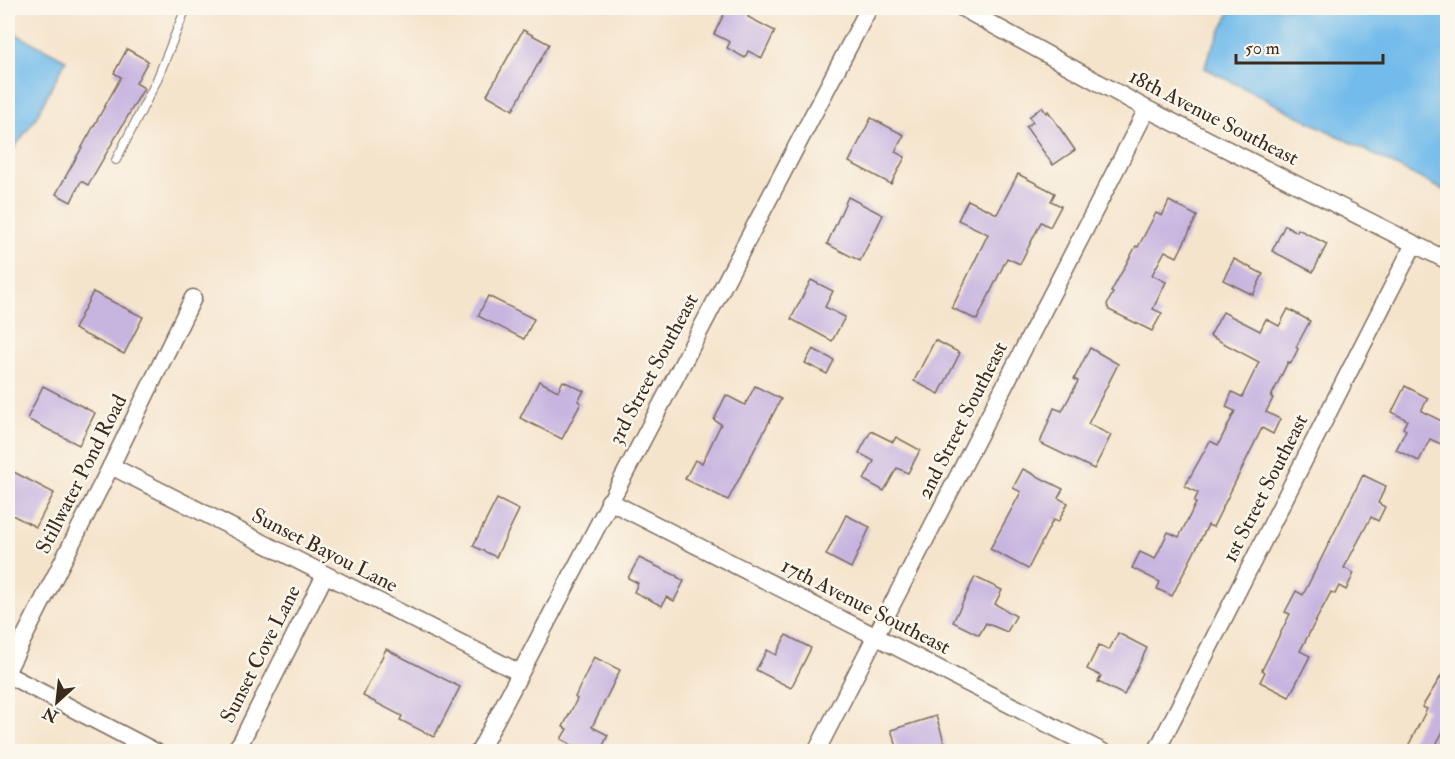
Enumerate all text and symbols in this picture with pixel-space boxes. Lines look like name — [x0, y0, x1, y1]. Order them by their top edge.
scale bar — [1236, 27, 1383, 65]
text: 50 m — [1245, 37, 1280, 60]
street label: 18th Avenue Southeast — [1124, 63, 1303, 172]
street label: 3rd Street Southeast — [602, 289, 705, 449]
street label: 2nd Street Southeast — [911, 337, 1014, 503]
street label: Stillwater Pond Road — [30, 389, 134, 558]
street label: 1st Street Southeast — [1216, 409, 1315, 567]
street label: Sunset Bayou Lane — [247, 502, 403, 599]
street label: 17th Avenue Southeast — [777, 552, 955, 661]
street label: Sunset Cove Lane — [214, 580, 307, 728]
north arrow — [27, 672, 87, 732]
text: N — [39, 702, 62, 727]

